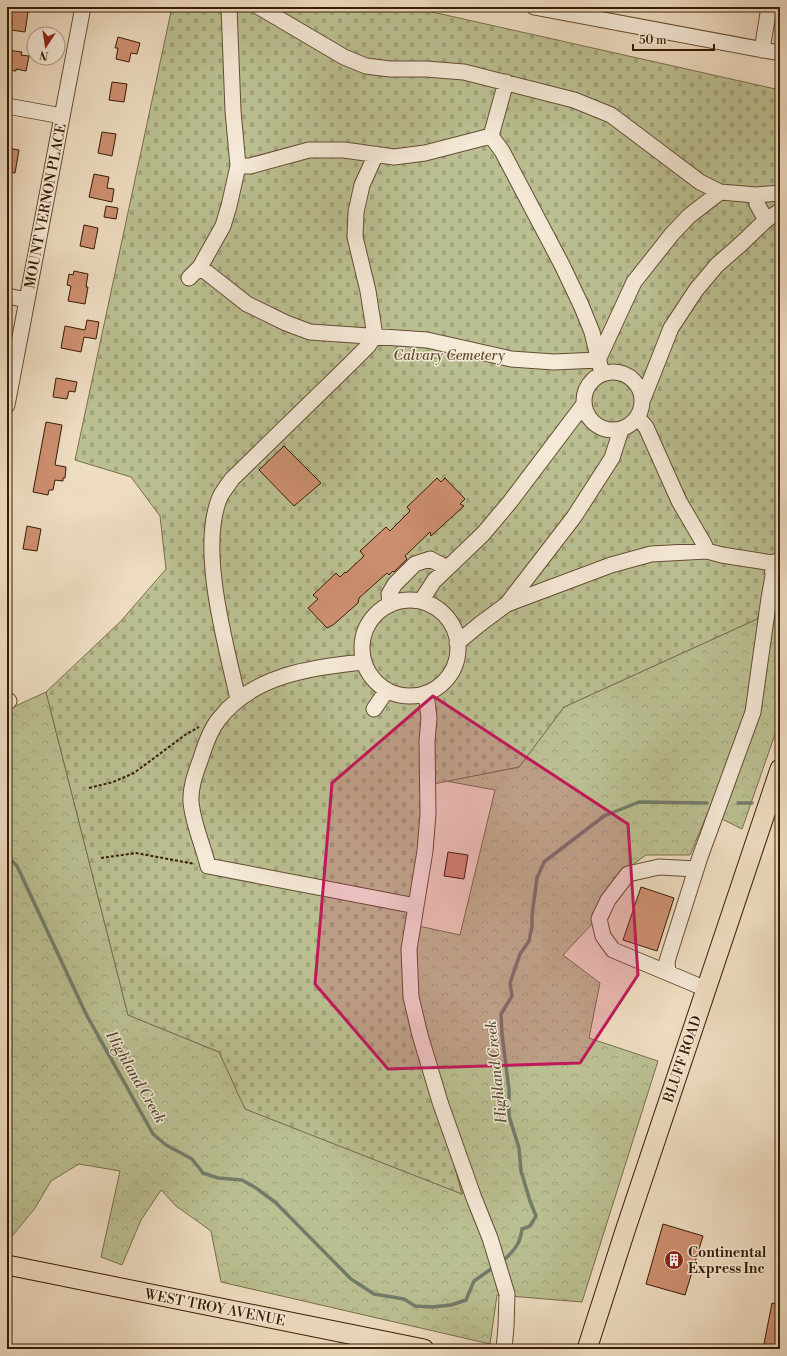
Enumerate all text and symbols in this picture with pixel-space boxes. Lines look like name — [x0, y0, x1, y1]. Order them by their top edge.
north arrow — [26, 26, 66, 66]
scale bar — [633, 26, 714, 52]
text: 50 m — [639, 33, 667, 48]
text: N — [38, 47, 50, 63]
street label: MOUNT VERNON PLACE — [21, 122, 71, 290]
park label: Calvary Cemetery — [393, 347, 505, 365]
street label: BLUFF ROAD — [659, 1013, 706, 1106]
water label: Highland Creek — [482, 1019, 511, 1126]
water label: Highland Creek — [101, 1027, 170, 1127]
place label: Continental Express Inc — [688, 1244, 767, 1278]
building icon: Continental Express Inc — [663, 1249, 685, 1271]
street label: WEST TROY AVENUE — [142, 1285, 287, 1330]

